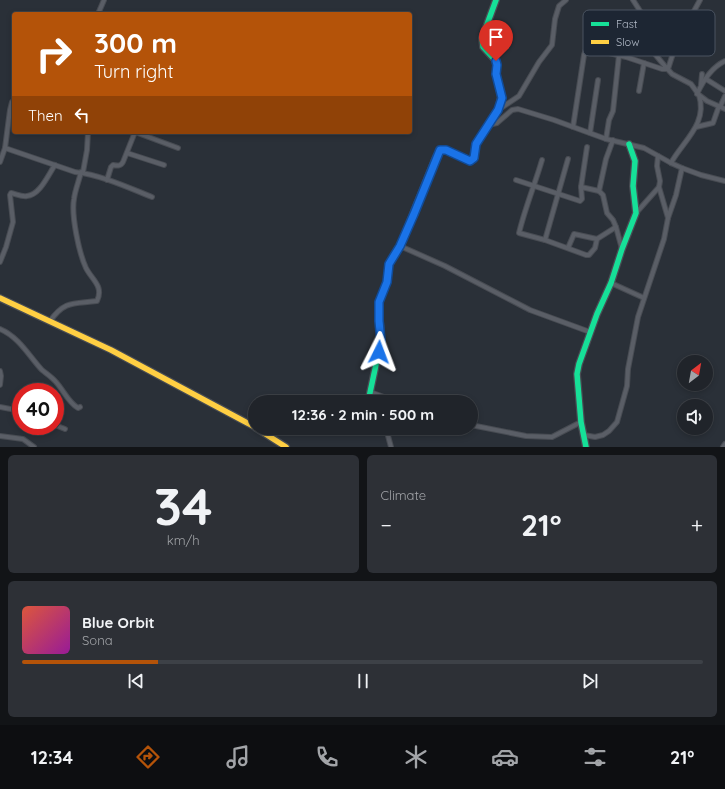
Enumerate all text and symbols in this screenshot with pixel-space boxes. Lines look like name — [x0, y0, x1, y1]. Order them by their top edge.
legend — [583, 10, 715, 56]
text: Fast — [616, 17, 638, 31]
pin — [479, 20, 513, 61]
text: 300 m — [94, 25, 177, 60]
icon: arrive — [485, 26, 507, 48]
icon: right — [28, 28, 80, 80]
text: Slow — [616, 35, 640, 49]
text: Turn right — [94, 60, 174, 83]
icon: left — [71, 104, 93, 126]
text: Then — [28, 106, 63, 125]
position arrow — [358, 331, 400, 373]
north arrow — [677, 355, 713, 391]
map controls — [677, 355, 713, 435]
speed limit sign: 40 — [12, 383, 64, 435]
button: sound — [677, 399, 713, 435]
text: 12:36 · 2 min · 500 m — [292, 405, 434, 424]
text: 34 — [154, 473, 213, 538]
text: Climate — [381, 487, 426, 503]
text: 21° — [521, 506, 562, 544]
text: − — [381, 511, 392, 539]
text: + — [691, 511, 703, 539]
text: km/h — [167, 532, 200, 548]
text: Blue Orbit — [82, 613, 155, 632]
text: Sona — [82, 632, 113, 648]
icon: previous — [125, 670, 147, 692]
icon: pause — [352, 670, 374, 692]
icon: next — [579, 670, 601, 692]
icon: directions — [134, 743, 162, 771]
icon: music — [224, 743, 252, 771]
icon: phone — [313, 743, 341, 771]
icon: climate — [402, 743, 430, 771]
icon: car — [491, 743, 519, 771]
icon: filters — [581, 743, 609, 771]
text: 12:34 — [31, 746, 73, 769]
text: 21° — [670, 746, 694, 769]

